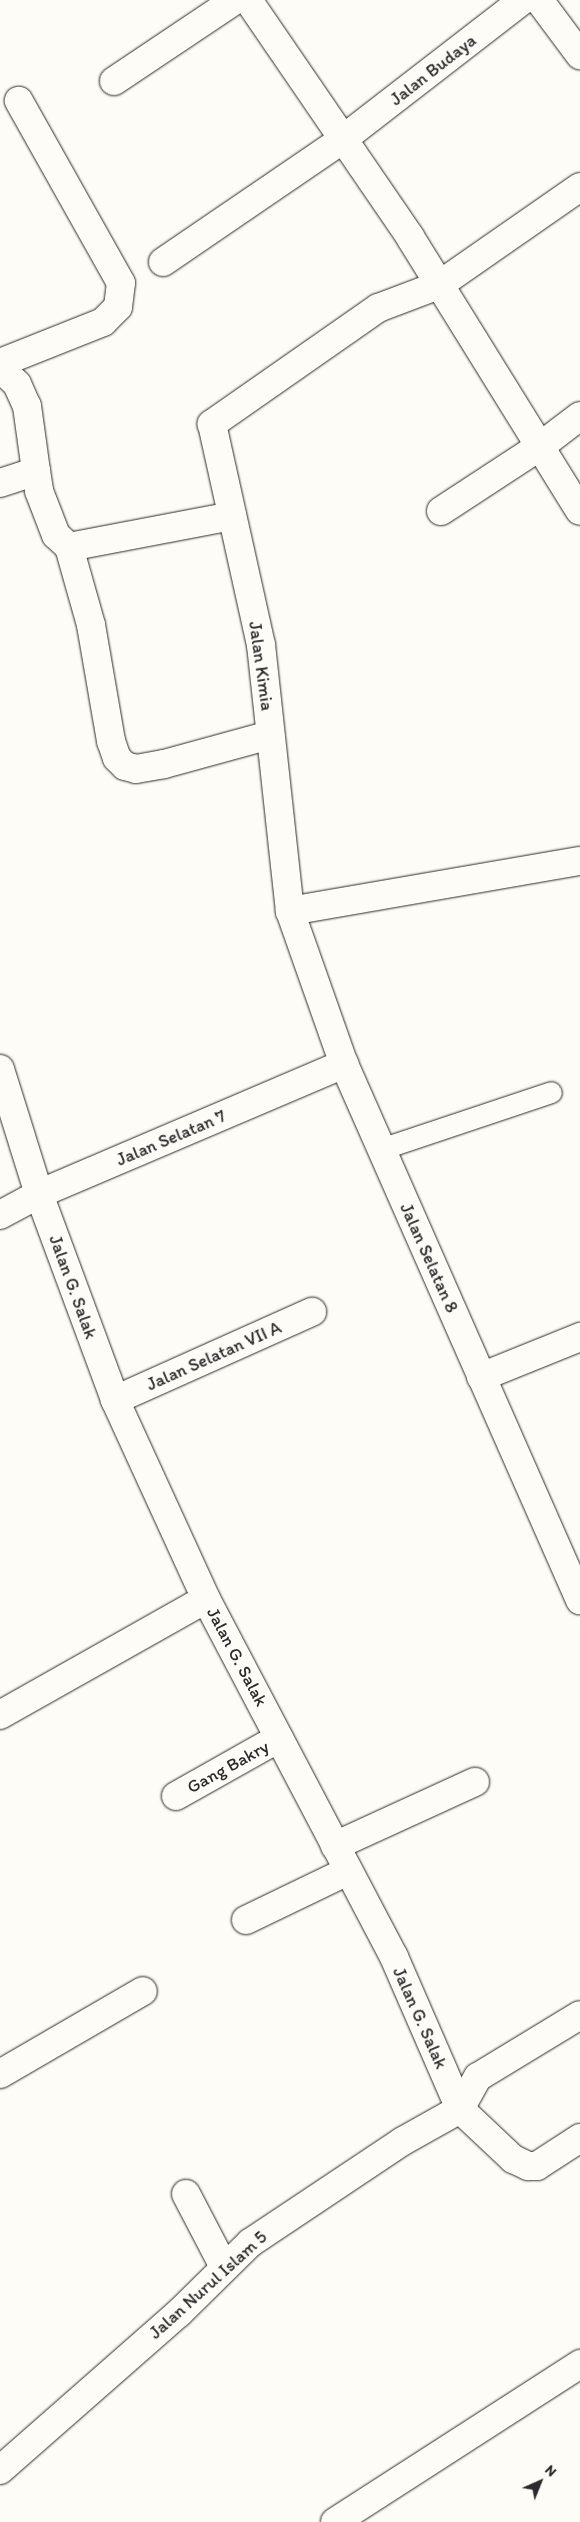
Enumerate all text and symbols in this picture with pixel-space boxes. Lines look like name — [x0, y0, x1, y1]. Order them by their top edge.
street label: Jalan Budaya — [386, 30, 480, 110]
street label: Jalan Kimia — [244, 620, 278, 712]
street label: Jalan Selatan 7 — [113, 1105, 229, 1171]
street label: Jalan Selatan 8 — [395, 1200, 463, 1316]
street label: Jalan G. Salak — [44, 1232, 102, 1342]
street label: Jalan Selatan VII A — [143, 1316, 285, 1396]
street label: Jalan G. Salak — [202, 1604, 272, 1710]
street label: Gang Bakry — [183, 1736, 273, 1798]
street label: Jalan G. Salak — [388, 1964, 452, 2072]
street label: Jalan Nurul Islam 5 — [144, 2226, 272, 2344]
north arrow — [515, 2457, 565, 2507]
text: N — [541, 2461, 560, 2480]

